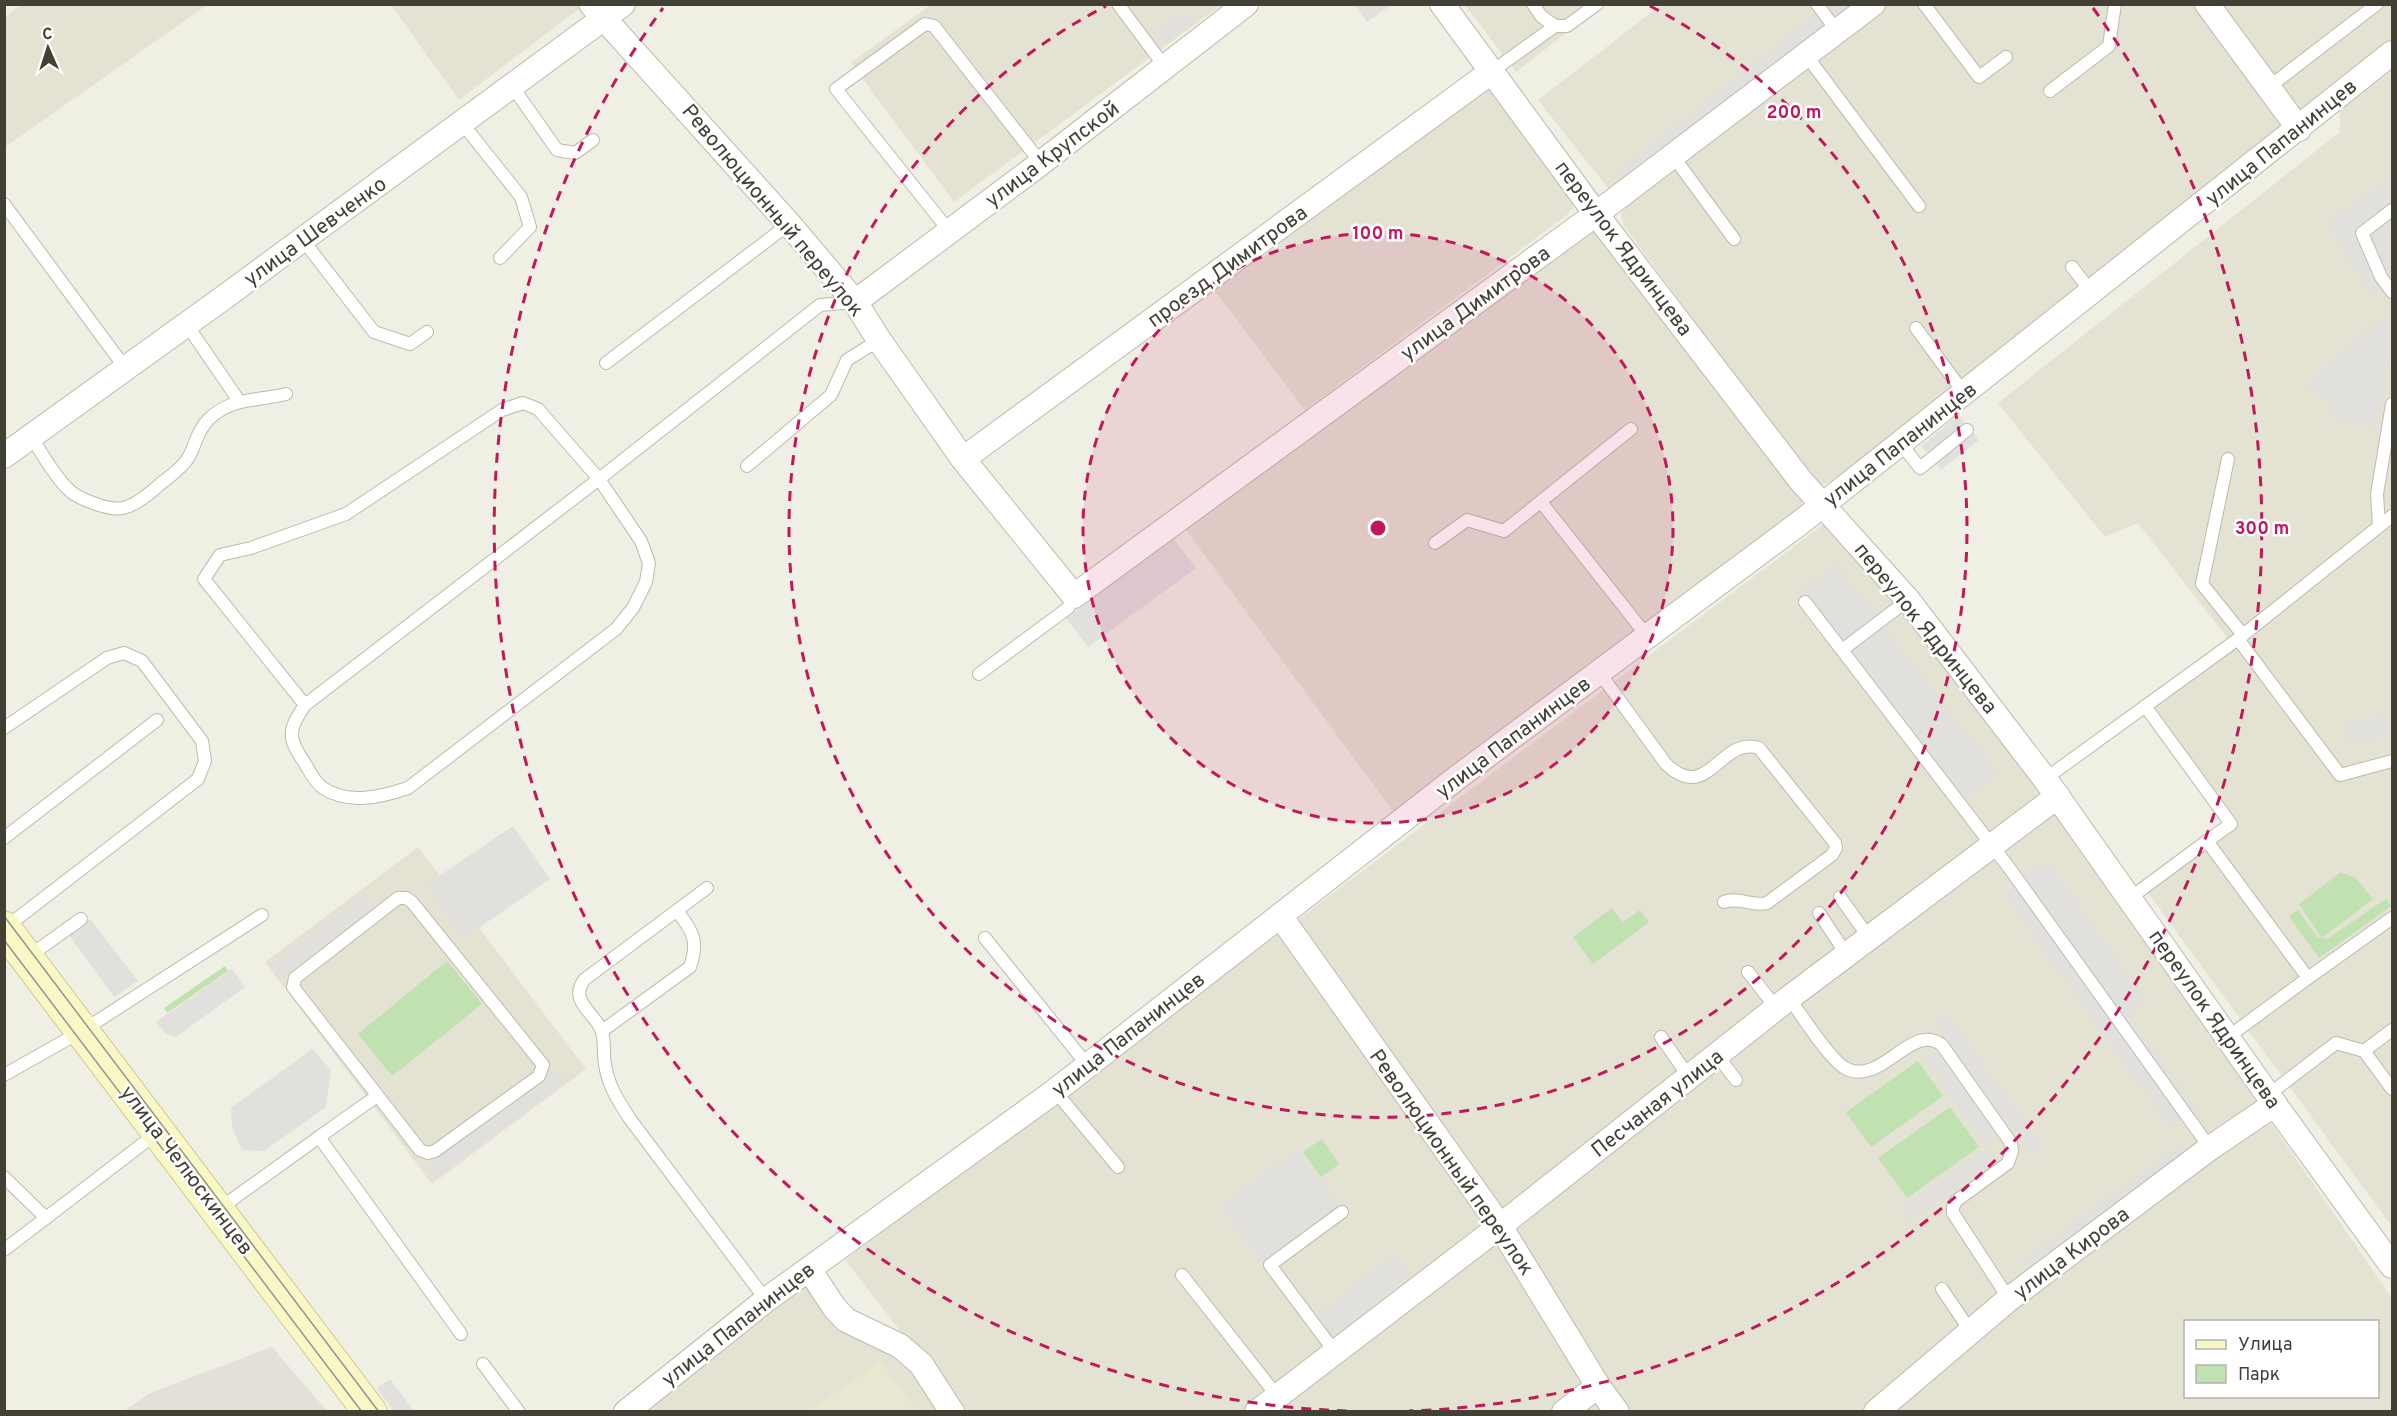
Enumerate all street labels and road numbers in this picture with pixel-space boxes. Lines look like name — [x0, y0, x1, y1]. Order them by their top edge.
street label: улица Папанинцев — [2201, 74, 2363, 213]
street label: улица Крупской — [980, 96, 1125, 214]
street label: Революционный переулок — [675, 99, 869, 323]
street label: переулок Ядринцева — [1548, 156, 1698, 342]
street label: улица Шевченко — [239, 171, 393, 293]
street label: проезд Димитрова — [1142, 200, 1313, 334]
street label: улица Димитрова — [1396, 241, 1556, 368]
street label: улица Папанинцев — [1819, 377, 1983, 514]
street label: переулок Ядринцева — [1847, 538, 2002, 720]
street label: улица Папанинцев — [1431, 671, 1597, 805]
street label: переулок Ядринцева — [2142, 925, 2286, 1115]
street label: улица Папанинцев — [1047, 967, 1211, 1104]
street label: Песчаная улица — [1586, 1044, 1730, 1164]
street label: Революционный переулок — [1362, 1045, 1539, 1281]
street label: улица Челюскинцев — [113, 1081, 258, 1261]
street label: улица Кирова — [2009, 1202, 2135, 1307]
street label: улица Папанинцев — [657, 1257, 821, 1394]

